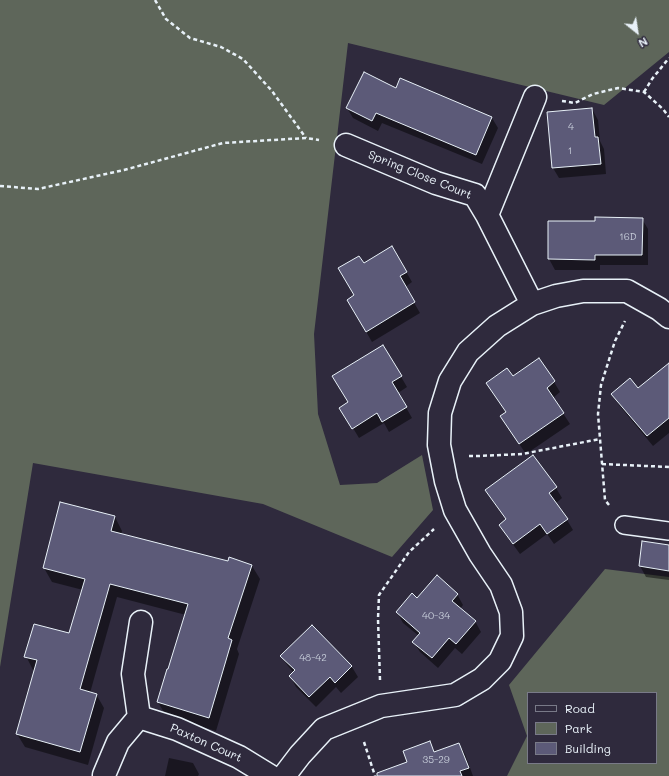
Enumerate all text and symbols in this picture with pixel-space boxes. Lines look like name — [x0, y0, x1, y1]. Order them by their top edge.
north arrow — [617, 12, 657, 52]
text: N — [636, 34, 651, 51]
house number: 4 — [568, 121, 574, 133]
house number: 1 — [568, 145, 572, 157]
street label: Spring Close Court — [366, 148, 474, 202]
house number: 16D — [619, 231, 637, 243]
house number: 40-34 — [422, 610, 450, 622]
house number: 48-42 — [299, 652, 327, 664]
legend — [527, 692, 657, 764]
text: Road — [565, 700, 595, 716]
text: Park — [565, 720, 592, 736]
street label: Paxton Court — [168, 721, 244, 765]
text: Building — [565, 740, 611, 756]
house number: 35-29 — [422, 754, 450, 766]

